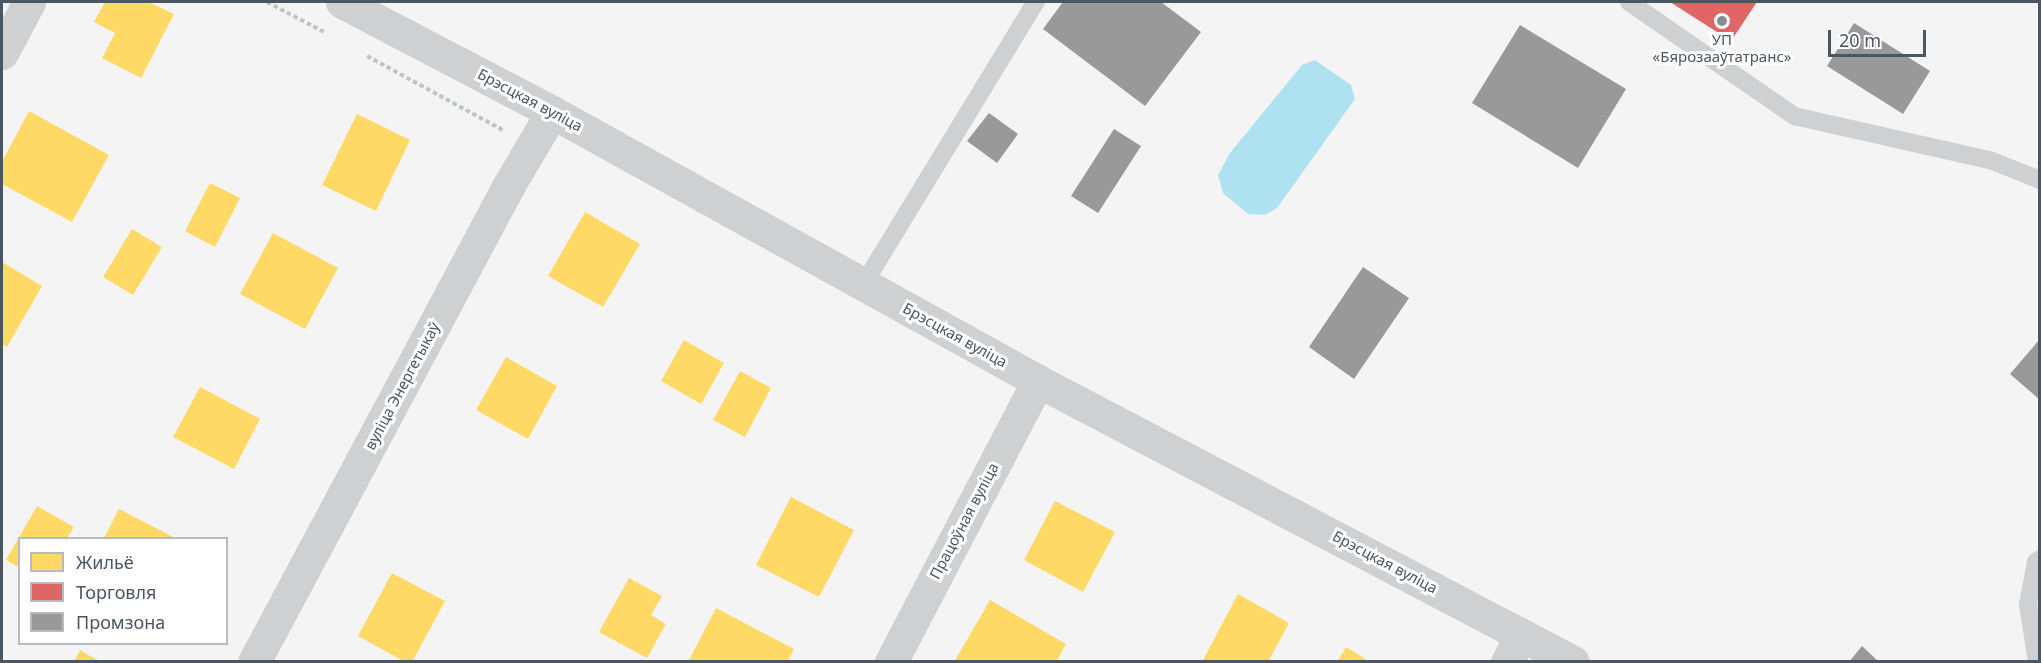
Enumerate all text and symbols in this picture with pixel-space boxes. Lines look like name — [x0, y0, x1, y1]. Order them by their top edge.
marker: УП «Бярозааўтатранс» — [1715, 14, 1729, 28]
scale bar — [1831, 18, 1928, 56]
text: 20 m — [1839, 28, 1881, 52]
place label: УП «Бярозааўтатранс» — [1653, 30, 1791, 65]
street label: Брэсцкая вуліца — [474, 65, 586, 135]
street label: Брэсцкая вуліца — [900, 299, 1010, 371]
street label: вуліца Энергетыкаў — [361, 319, 443, 453]
street label: Працоўная вуліца — [926, 460, 1002, 582]
street label: Брэсцкая вуліца — [1329, 527, 1441, 597]
legend — [18, 537, 228, 645]
text: Жильё — [76, 550, 134, 574]
text: Торговля — [76, 580, 156, 604]
text: Промзона — [76, 610, 165, 634]

